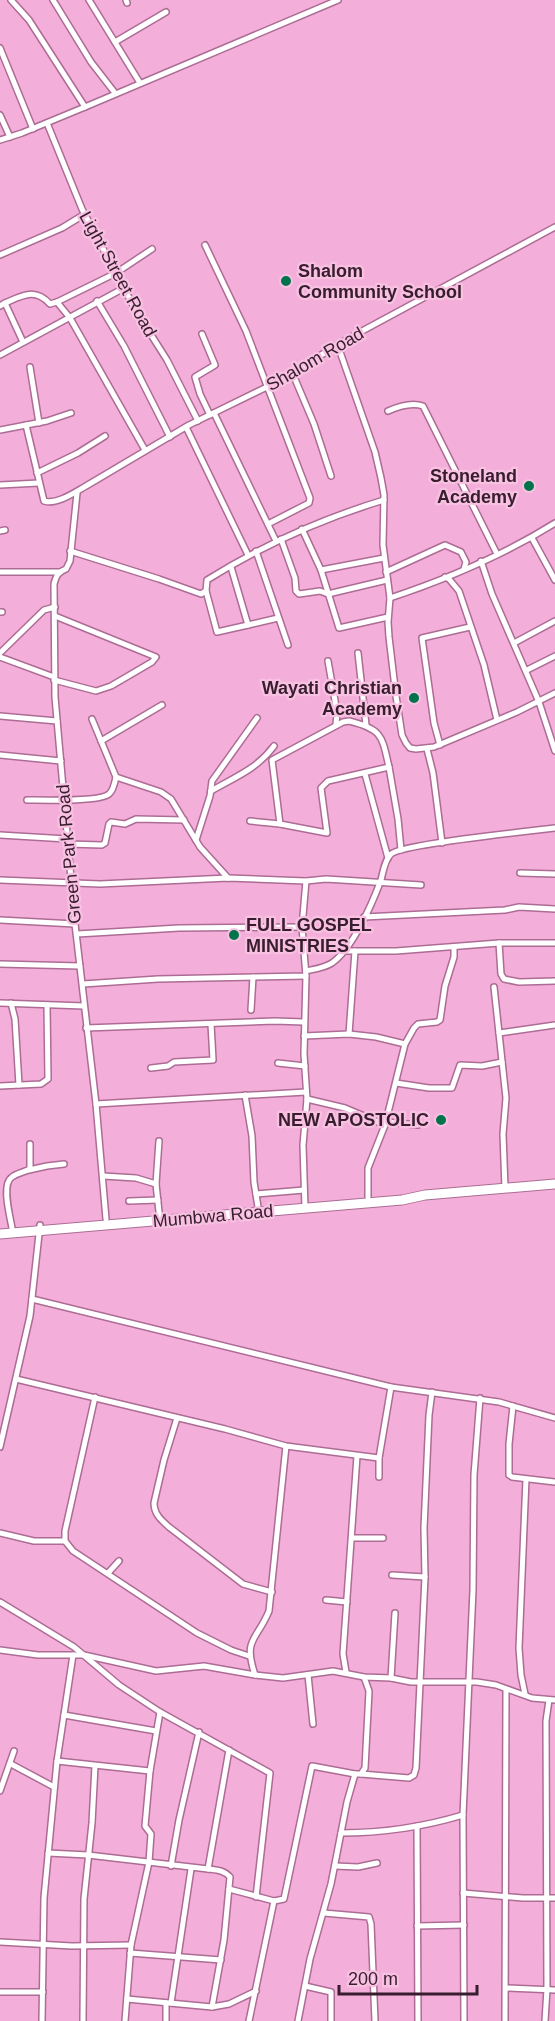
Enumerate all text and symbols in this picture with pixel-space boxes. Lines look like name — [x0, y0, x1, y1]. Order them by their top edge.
street label: Light Street Road — [75, 208, 161, 340]
place label: Shalom Community School — [298, 261, 462, 302]
marker: Shalom Community School — [279, 274, 293, 288]
street label: Shalom Road — [263, 323, 367, 395]
place label: Stoneland Academy — [430, 466, 517, 507]
marker: Stoneland Academy — [522, 479, 536, 493]
place label: Wayati Christian Academy — [262, 678, 402, 719]
marker: Wayati Christian Academy — [407, 691, 421, 705]
street label: Green Park Road — [53, 783, 85, 925]
place label: FULL GOSPEL MINISTRIES — [246, 915, 372, 956]
marker: FULL GOSPEL MINISTRIES — [227, 928, 241, 942]
place label: NEW APOSTOLIC — [278, 1110, 429, 1130]
marker: NEW APOSTOLIC — [434, 1113, 448, 1127]
street label: Mumbwa Road — [152, 1201, 274, 1231]
scale bar — [339, 1958, 477, 1996]
text: 200 m — [348, 1969, 398, 1989]

